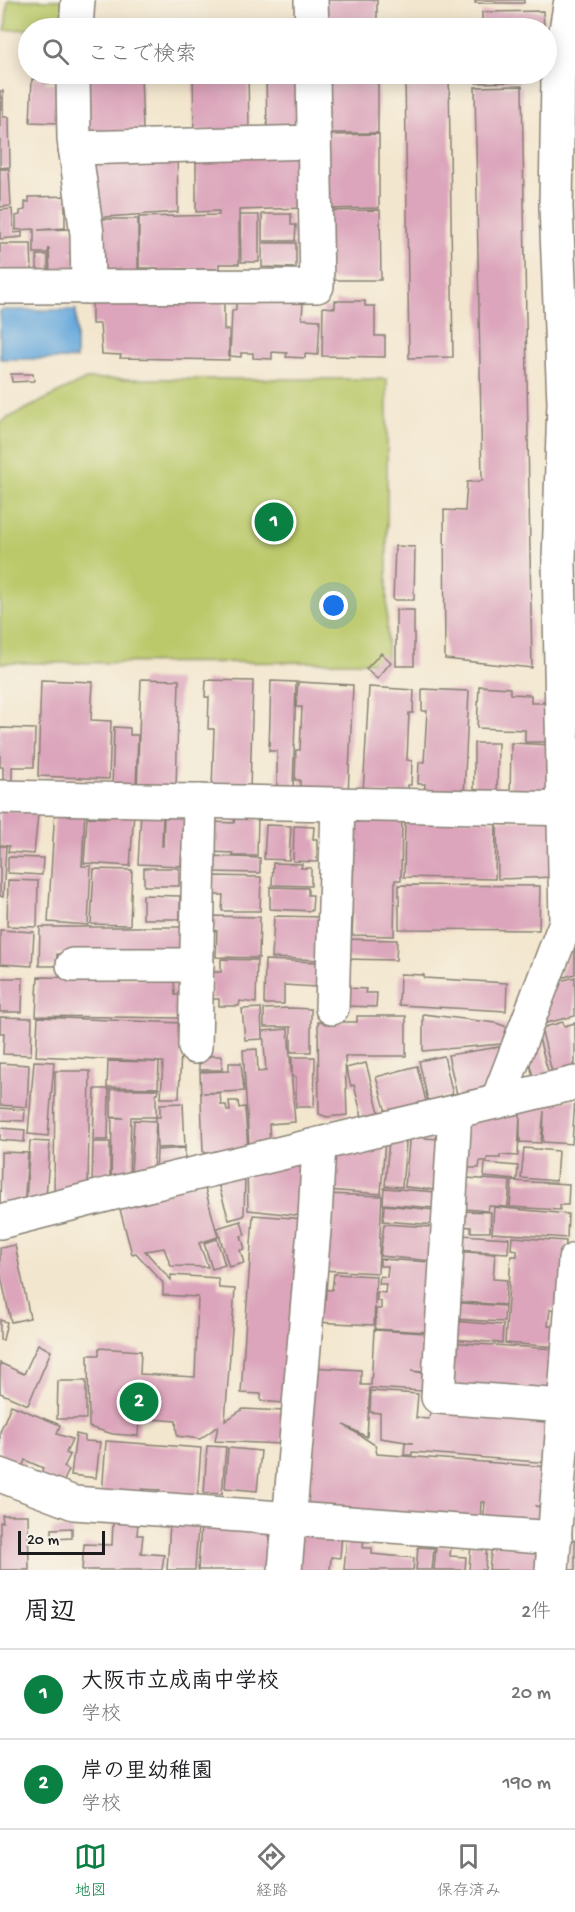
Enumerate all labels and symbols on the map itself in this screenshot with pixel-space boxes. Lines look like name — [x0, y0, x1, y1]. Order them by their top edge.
pin: 1 — [254, 500, 294, 544]
your location — [319, 591, 348, 620]
pin: 2 — [120, 1380, 158, 1424]
scale bar — [18, 1528, 105, 1556]

